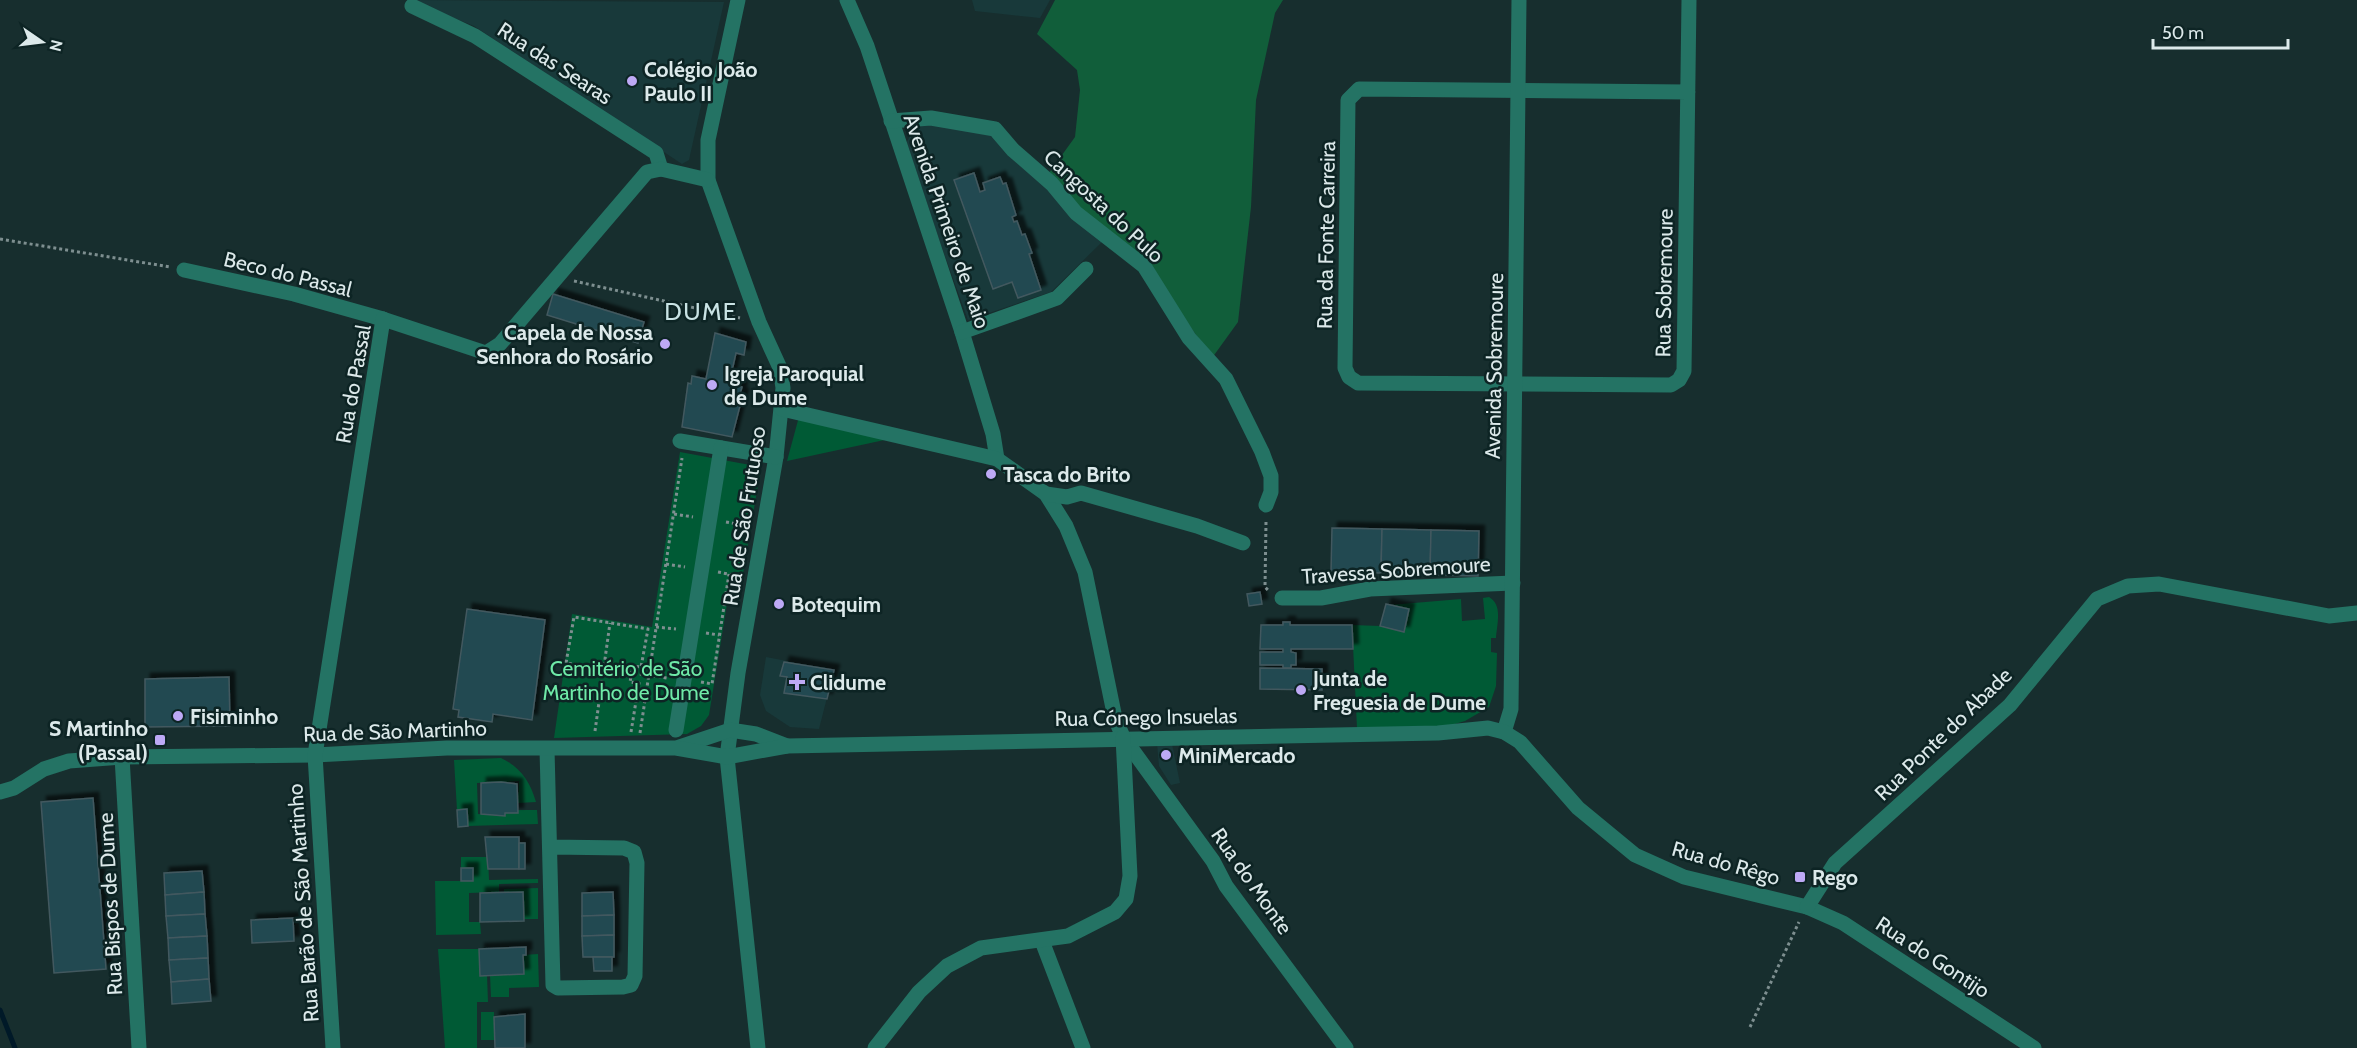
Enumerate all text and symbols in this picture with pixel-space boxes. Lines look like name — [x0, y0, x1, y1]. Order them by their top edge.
north arrow — [12, 12, 72, 72]
scale bar — [2153, 12, 2288, 50]
street label: Rua das Searas — [493, 17, 617, 110]
text: 50 m — [2162, 22, 2204, 44]
text: N — [45, 38, 67, 53]
place label: Colégio João Paulo II — [644, 57, 758, 106]
marker: Colégio João Paulo II — [625, 74, 639, 88]
street label: Avenida Primeiro de Maio — [899, 111, 995, 331]
street label: Rua da Fonte Carreira — [1312, 141, 1340, 329]
street label: Cangosta do Pulo — [1039, 144, 1169, 268]
street label: Rua Sobremoure — [1650, 208, 1678, 358]
street label: Beco do Passal — [221, 246, 355, 302]
street label: Avenida Sobremoure — [1480, 272, 1508, 459]
district label: DUME — [664, 297, 738, 326]
place label: Capela de Nossa Senhora do Rosário — [476, 320, 654, 369]
street label: Rua do Passal — [330, 323, 376, 445]
marker: Capela de Nossa Senhora do Rosário — [658, 337, 672, 351]
place label: Igreja Paroquial de Dume — [724, 361, 864, 410]
marker: Igreja Paroquial de Dume — [705, 378, 719, 392]
street label: Rua de São Frutuoso — [717, 424, 771, 608]
place label: Tasca do Brito — [1003, 462, 1130, 487]
marker: Tasca do Brito — [984, 467, 998, 481]
street label: Travessa Sobremoure — [1301, 551, 1492, 589]
place label: Botequim — [791, 592, 881, 617]
marker: Botequim — [772, 597, 786, 611]
park label: Cemitério de São Martinho de Dume — [542, 656, 710, 705]
street label: Rua Ponte do Abade — [1869, 662, 2017, 806]
place label: Junta de Freguesia de Dume — [1312, 666, 1486, 715]
place label: Clidume — [810, 670, 886, 695]
marker: Clidume — [788, 673, 806, 691]
marker: Junta de Freguesia de Dume — [1294, 683, 1308, 697]
street label: Rua Cónego Insuelas — [1054, 703, 1238, 731]
place label: Fisiminho — [190, 704, 278, 729]
marker: Fisiminho — [171, 709, 185, 723]
street label: Rua de São Martinho — [303, 715, 487, 747]
place label: S Martinho (Passal) — [49, 716, 148, 765]
marker: S Martinho (Passal) — [153, 733, 167, 747]
place label: MiniMercado — [1178, 743, 1295, 768]
marker: MiniMercado — [1159, 748, 1173, 762]
street label: Rua Barão de São Martinho — [282, 783, 324, 1023]
street label: Rua Bispos de Dume — [93, 812, 127, 996]
street label: Rua do Monte — [1206, 823, 1298, 939]
street label: Rua do Rêgo — [1669, 836, 1783, 890]
place label: Rego — [1812, 865, 1858, 890]
marker: Rego — [1793, 870, 1807, 884]
street label: Rua do Gontijo — [1871, 911, 1995, 1004]

